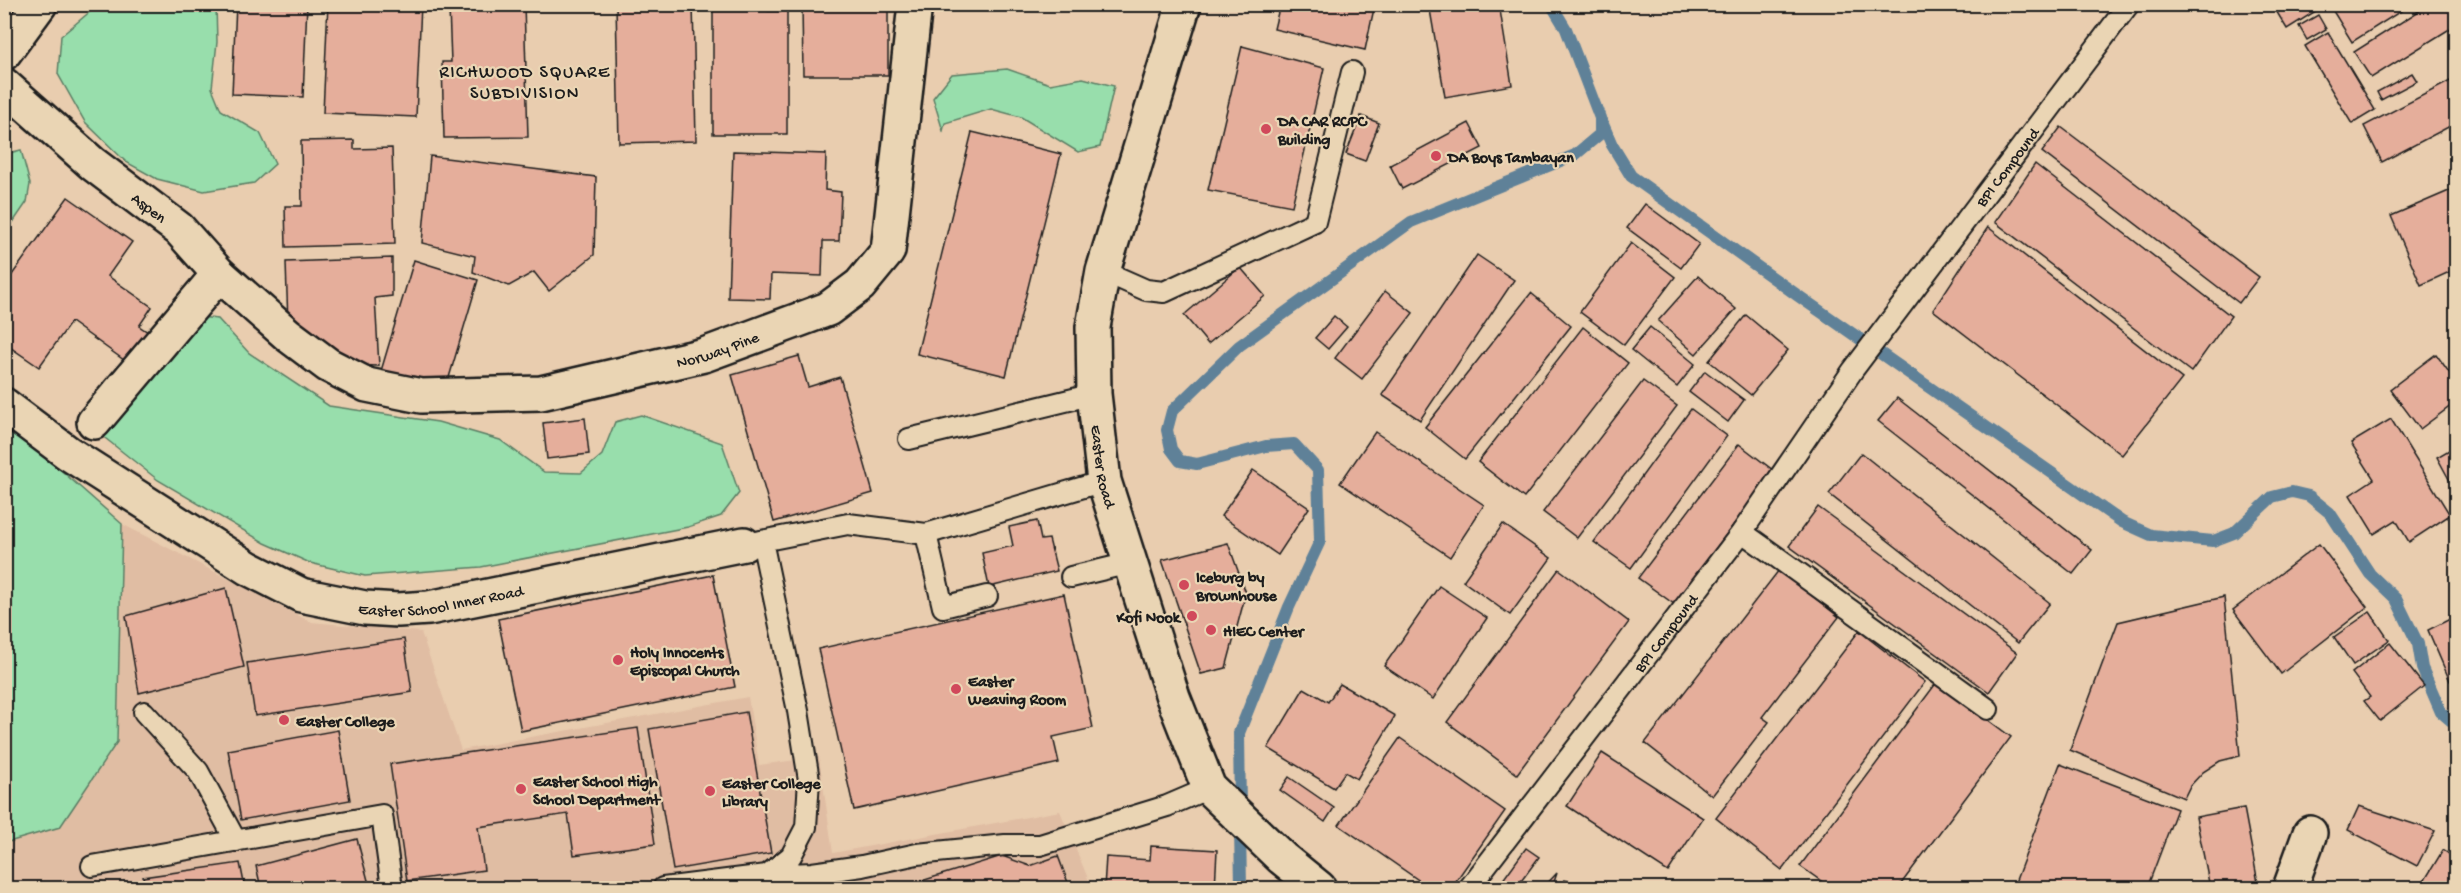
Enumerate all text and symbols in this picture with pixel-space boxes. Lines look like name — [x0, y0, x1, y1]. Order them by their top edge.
district label: RICHWOOD SQUARE SUBDIVISION — [439, 63, 611, 105]
place label: DA CAR RCPC Building — [1276, 114, 1368, 151]
marker: DA CAR RCPC Building — [1259, 122, 1273, 136]
street label: BPI Compound — [1973, 124, 2046, 212]
marker: DA Boys Tambayan — [1429, 149, 1443, 163]
place label: DA Boys Tambayan — [1446, 150, 1574, 169]
street label: Aspen — [126, 190, 169, 229]
street label: Norway Pine — [675, 329, 763, 374]
street label: Easter Road — [1085, 424, 1119, 513]
place label: Iceburg by Brownhouse — [1195, 570, 1277, 607]
marker: Iceburg by Brownhouse — [1177, 578, 1191, 592]
street label: Easter School Inner Road — [356, 583, 527, 623]
street label: BPI Compound — [1631, 590, 1705, 678]
place label: Kofi Nook — [1116, 609, 1182, 629]
marker: Kofi Nook — [1185, 609, 1199, 623]
marker: HIEC Center — [1204, 623, 1218, 637]
place label: HIEC Center — [1223, 624, 1306, 643]
place label: Holy Innocents Episcopal Church — [630, 645, 740, 682]
marker: Holy Innocents Episcopal Church — [611, 653, 625, 667]
place label: Easter Weaving Room — [967, 674, 1067, 711]
marker: Easter Weaving Room — [949, 682, 963, 696]
marker: Easter College — [277, 713, 291, 727]
place label: Easter College — [296, 714, 395, 733]
place label: Easter School High School Department — [533, 774, 661, 811]
place label: Easter College Library — [722, 776, 821, 813]
marker: Easter School High School Department — [514, 782, 528, 796]
marker: Easter College Library — [703, 784, 717, 798]

